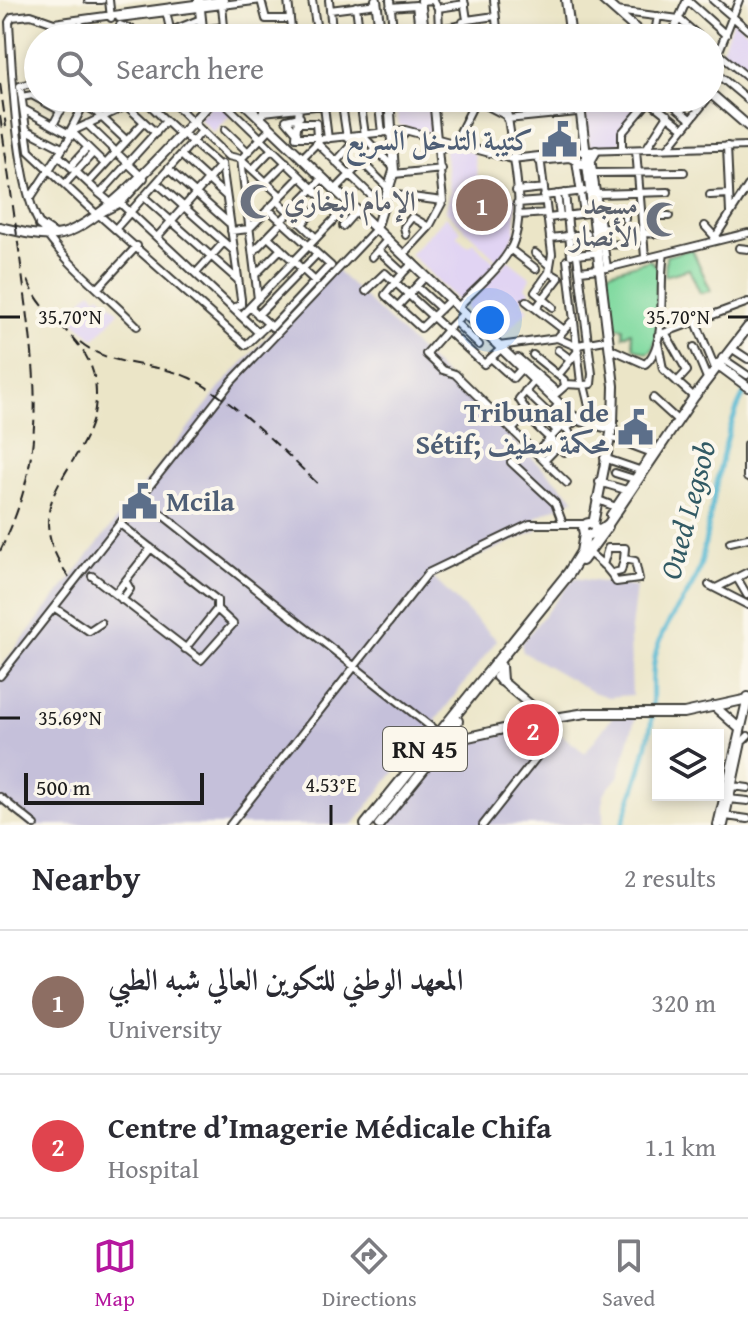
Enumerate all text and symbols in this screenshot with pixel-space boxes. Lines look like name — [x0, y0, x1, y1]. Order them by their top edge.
search box — [24, 24, 724, 112]
icon: search — [52, 46, 96, 90]
text: Search here — [116, 46, 264, 90]
place label: كتيبة التدخل السريع — [345, 119, 533, 167]
public building icon: كتيبة التدخل السريع — [540, 121, 578, 159]
pin: 1 — [456, 175, 508, 235]
place label: الإمام البخاري — [284, 180, 416, 226]
mosque icon: الإمام البخاري — [239, 182, 277, 220]
place label: مسجد الأنصار — [568, 183, 638, 256]
mosque icon: مسجد الأنصار — [645, 201, 683, 239]
your location — [470, 300, 510, 340]
text: 35.70°N — [38, 302, 102, 331]
text: 35.70°N — [646, 302, 710, 331]
place label: Tribunal de Sétif; محكمة سطيف — [416, 391, 610, 464]
public building icon: Tribunal de Sétif; محكمة سطيف — [616, 409, 654, 447]
water label: Oued Legsob — [647, 435, 727, 584]
place label: Mcila — [166, 480, 235, 521]
public building icon: Mcila — [121, 482, 159, 520]
pin: 2 — [507, 700, 559, 760]
text: 35.69°N — [38, 703, 102, 732]
road number: RN 45 — [383, 727, 467, 771]
map controls — [652, 729, 724, 801]
button: layers — [652, 729, 724, 801]
scale bar — [24, 769, 204, 805]
text: 4.53°E — [305, 770, 357, 799]
text: 500 m — [36, 771, 91, 803]
text: Nearby — [32, 853, 141, 902]
text: 2 results — [624, 858, 716, 897]
text: المعهد الوطني للتكوين العالي شبه الطبي — [108, 957, 463, 1001]
text: 1 — [51, 983, 65, 1022]
text: 320 m — [651, 983, 716, 1022]
text: University — [108, 1009, 222, 1048]
text: Centre d’Imagerie Médicale Chifa — [108, 1105, 552, 1149]
text: 2 — [51, 1127, 65, 1166]
text: 1.1 km — [644, 1127, 716, 1166]
text: Hospital — [108, 1149, 199, 1188]
tab: Map — [93, 1234, 137, 1314]
tab: Directions — [322, 1234, 417, 1314]
tab: Saved — [602, 1234, 655, 1314]

